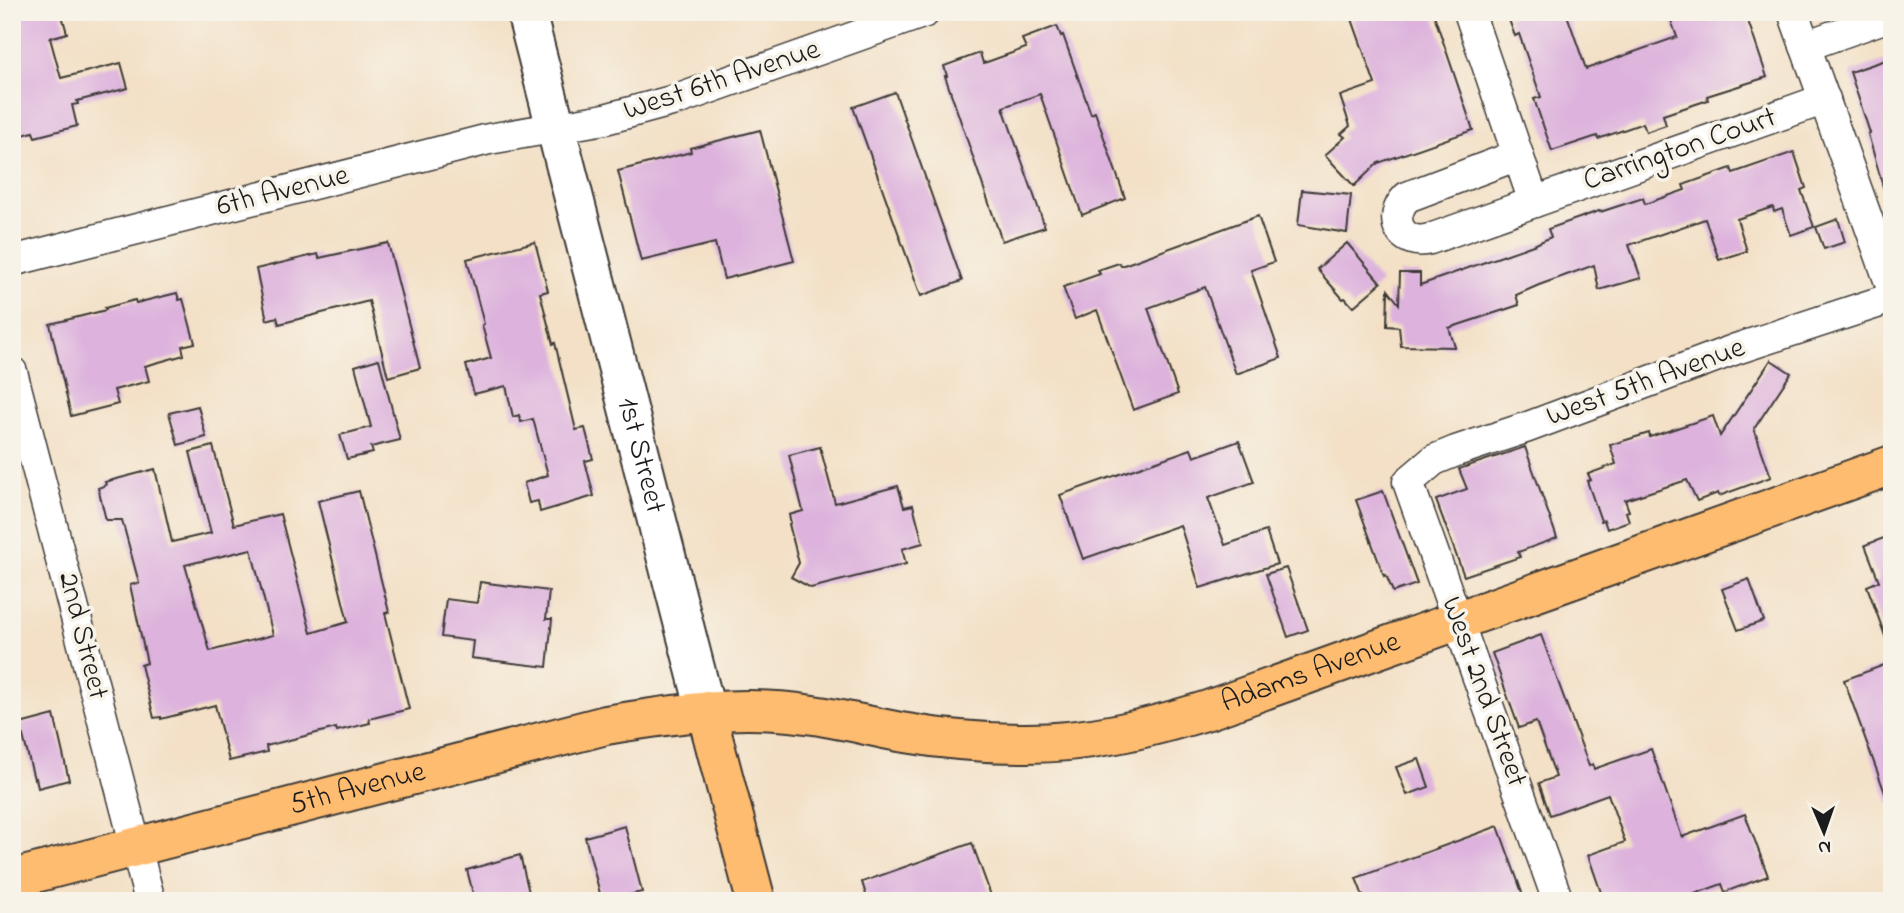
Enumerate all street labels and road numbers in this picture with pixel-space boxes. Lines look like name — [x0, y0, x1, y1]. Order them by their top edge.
street label: West 6th Avenue — [618, 28, 826, 133]
street label: Carrington Court — [1578, 96, 1782, 204]
street label: 6th Avenue — [212, 154, 354, 230]
street label: West 5th Avenue — [1541, 327, 1752, 439]
street label: 1st Street — [604, 393, 676, 518]
street label: 2nd Street — [45, 568, 119, 704]
street label: West 2nd Street — [1428, 591, 1538, 793]
street label: Adams Avenue — [1215, 621, 1407, 726]
street label: 5th Avenue — [285, 751, 431, 828]

